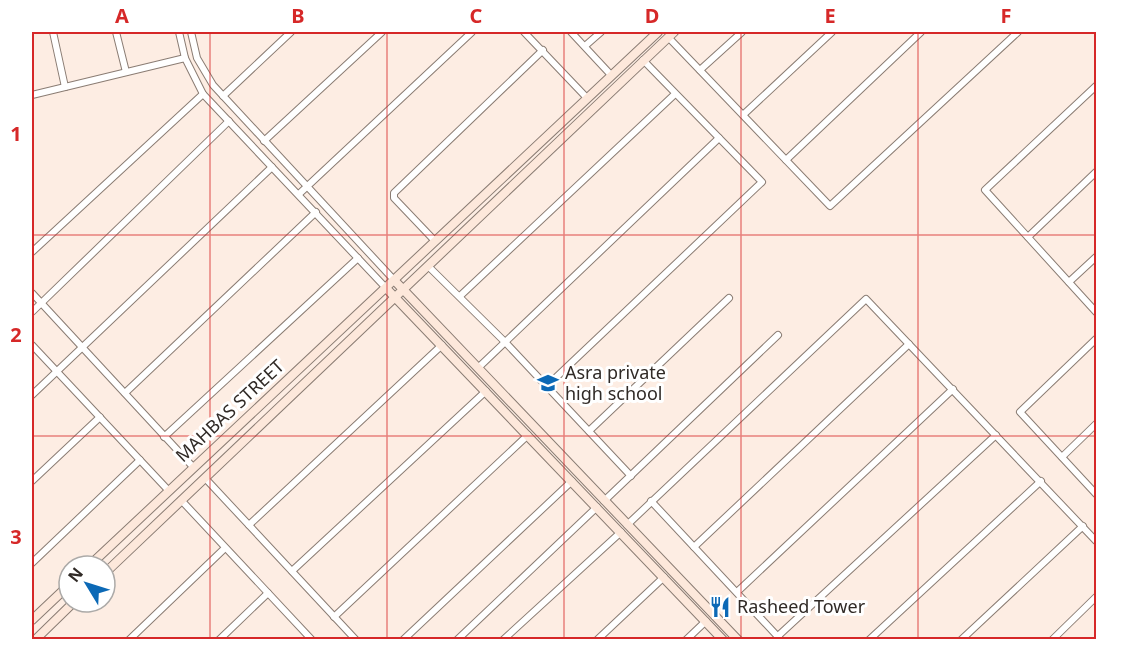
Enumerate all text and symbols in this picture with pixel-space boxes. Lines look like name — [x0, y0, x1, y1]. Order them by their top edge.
text: A — [115, 2, 129, 29]
text: B — [291, 2, 305, 29]
text: C — [470, 2, 483, 29]
text: D — [645, 2, 659, 29]
text: E — [824, 2, 836, 29]
text: F — [1001, 2, 1011, 29]
text: 1 — [10, 120, 22, 147]
text: 2 — [10, 321, 22, 348]
street label: MAHBAS STREET — [170, 354, 289, 467]
place label: Asra private high school — [565, 360, 666, 405]
school or university icon: Asra private high school — [536, 371, 560, 395]
text: 3 — [10, 523, 22, 550]
north arrow — [57, 554, 117, 614]
text: N — [63, 563, 88, 587]
place label: Rasheed Tower — [737, 594, 866, 618]
restaurant icon: Rasheed Tower — [708, 595, 732, 619]

